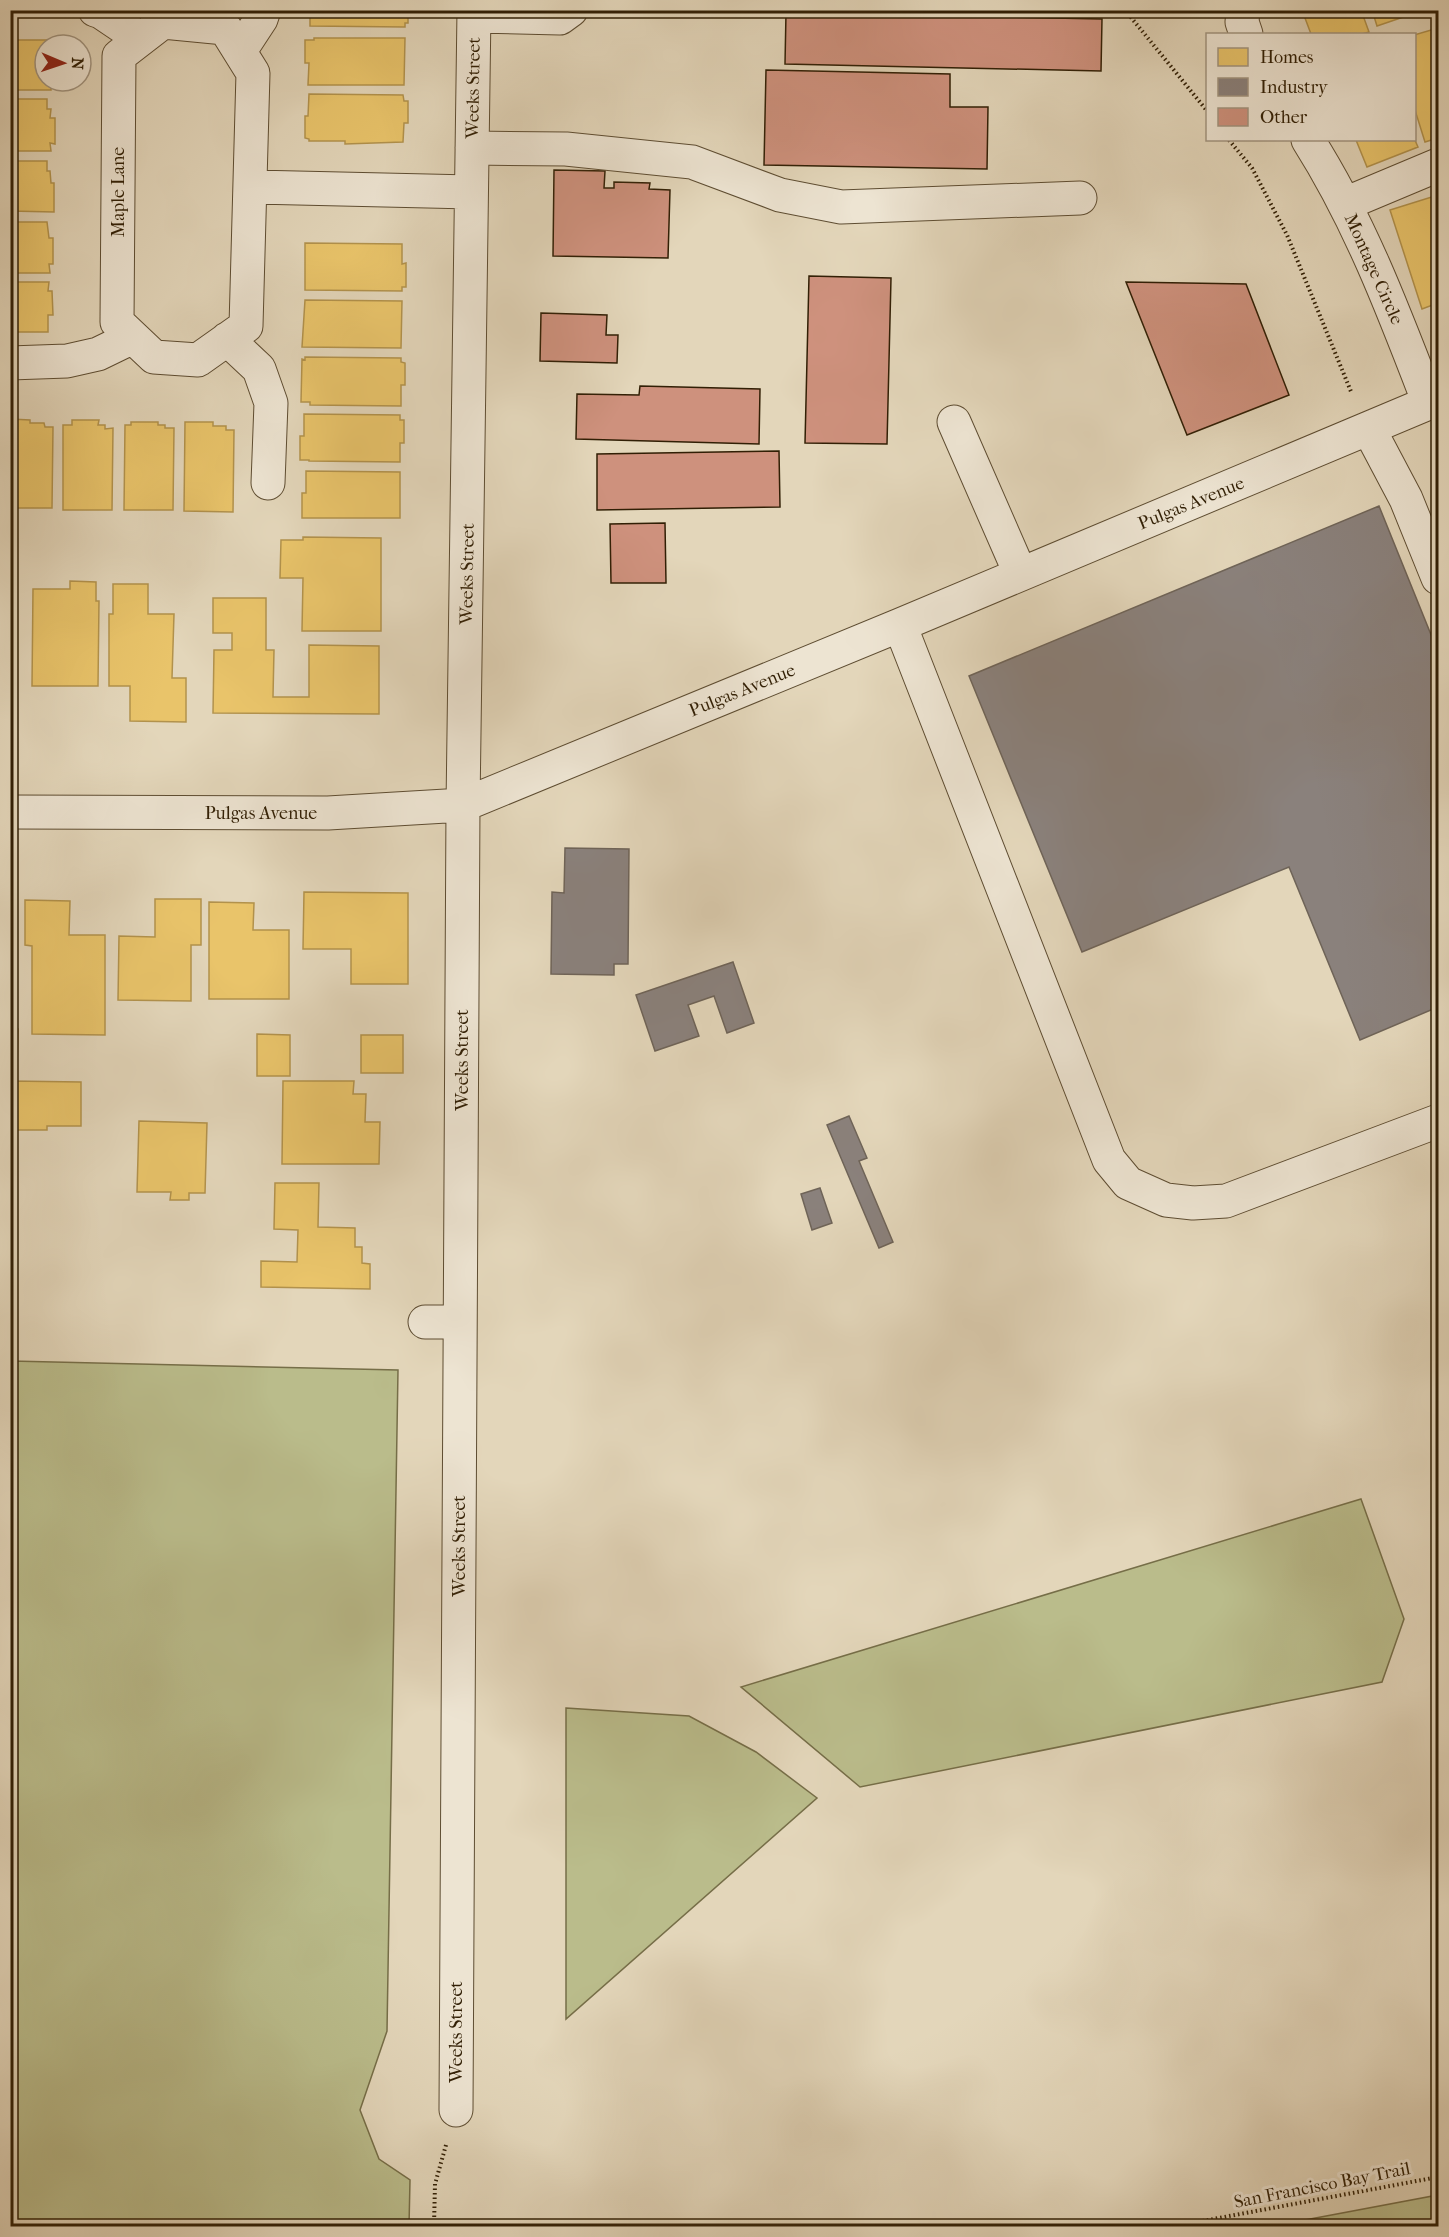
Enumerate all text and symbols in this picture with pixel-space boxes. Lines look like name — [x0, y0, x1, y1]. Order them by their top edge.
north arrow — [33, 33, 93, 93]
legend — [1206, 33, 1416, 141]
street label: Weeks Street — [462, 37, 485, 140]
text: Homes — [1260, 47, 1314, 68]
text: N — [68, 57, 87, 71]
text: Industry — [1260, 77, 1329, 98]
text: Other — [1260, 107, 1308, 128]
street label: Maple Lane — [108, 147, 129, 237]
street label: Montage Circle — [1340, 210, 1407, 328]
street label: Pulgas Avenue — [1135, 473, 1247, 534]
street label: Weeks Street — [456, 523, 479, 626]
street label: Pulgas Avenue — [686, 660, 798, 721]
street label: Pulgas Avenue — [205, 803, 317, 824]
street label: Weeks Street — [452, 1009, 473, 1112]
street label: Weeks Street — [449, 1495, 470, 1598]
street label: Weeks Street — [446, 1981, 467, 2084]
street label: San Francisco Bay Trail — [1232, 2158, 1412, 2213]

